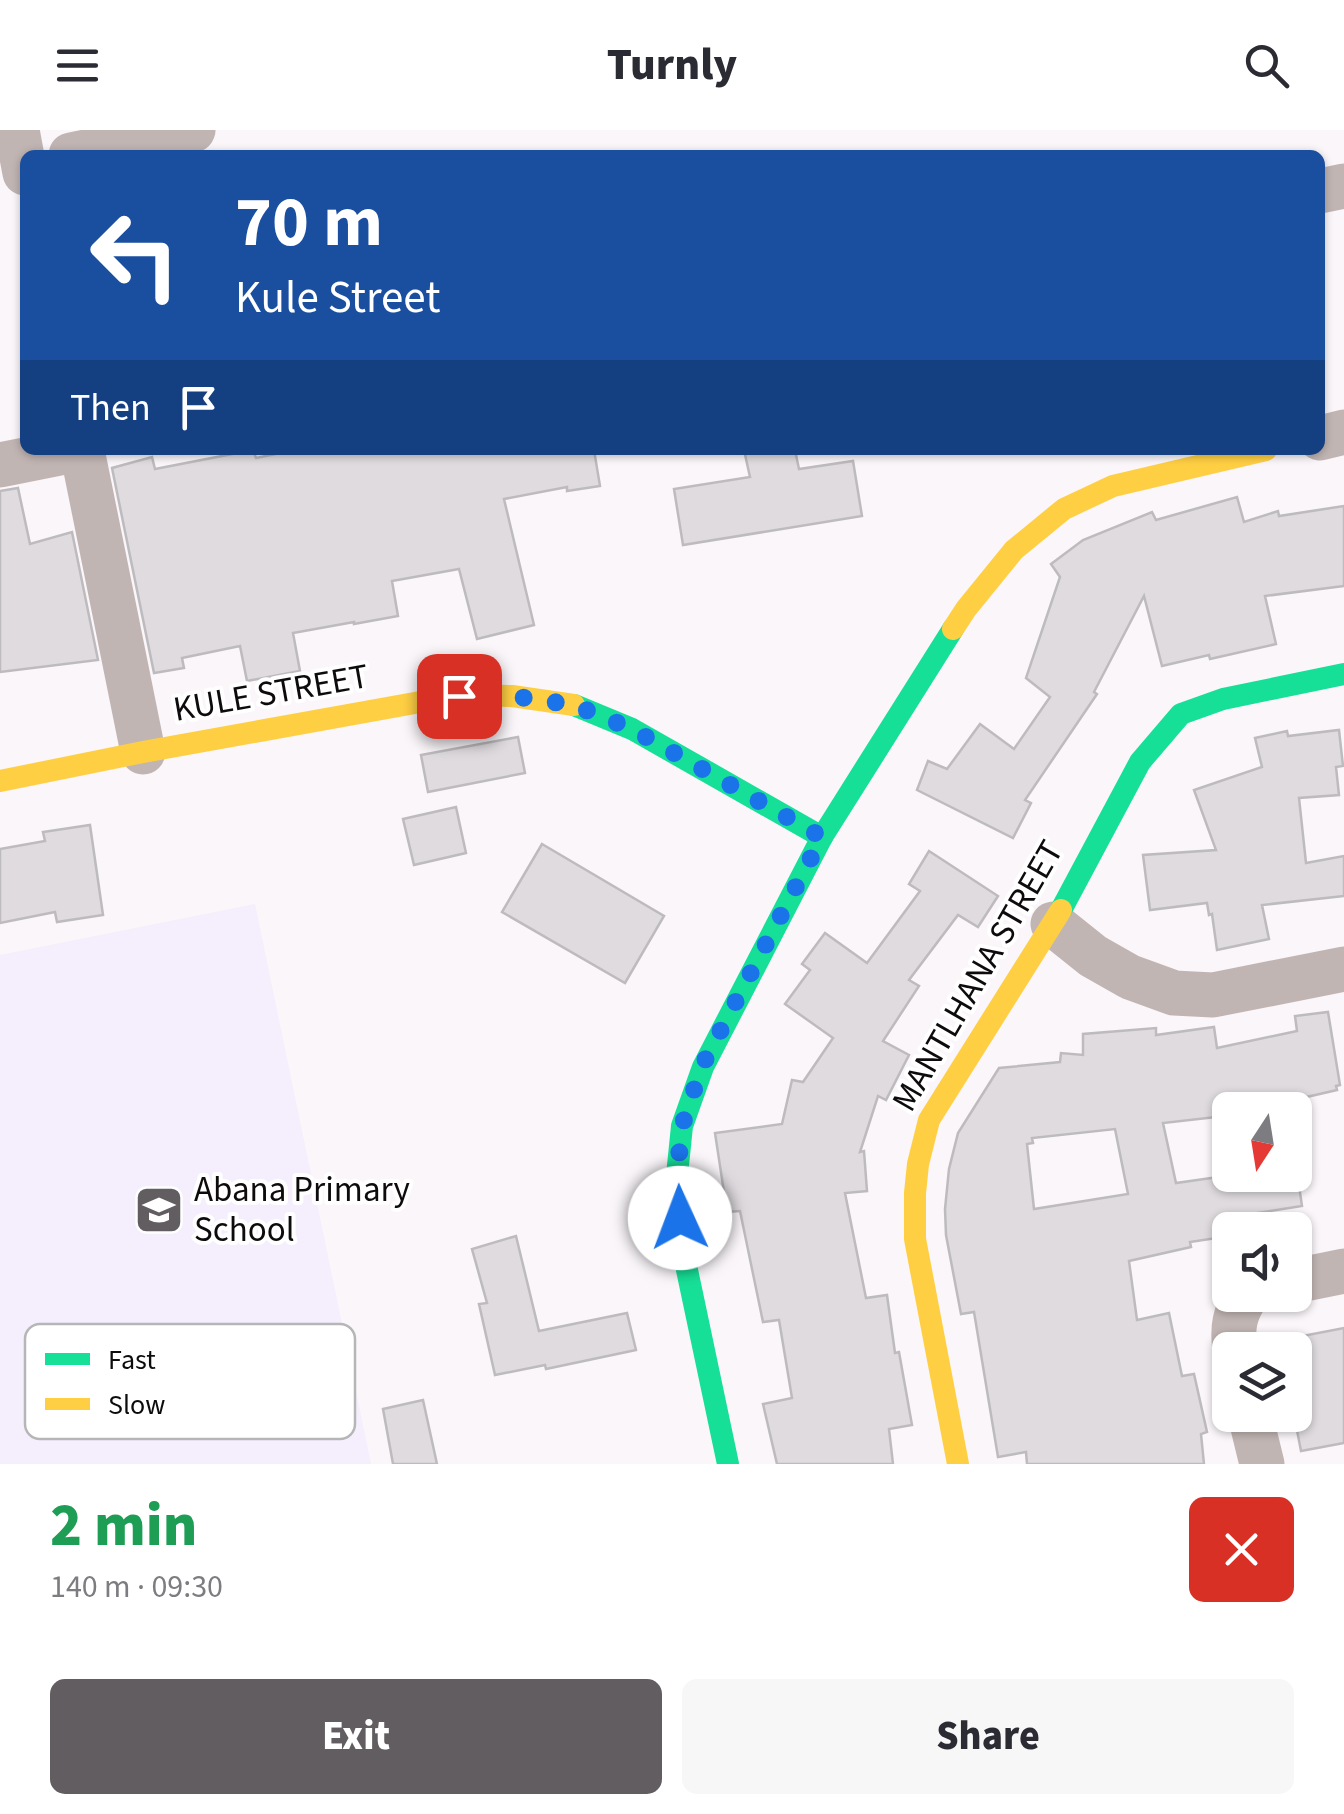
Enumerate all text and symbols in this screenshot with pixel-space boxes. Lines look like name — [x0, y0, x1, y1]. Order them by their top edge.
text: Turnly — [607, 33, 737, 97]
icon: menu — [50, 38, 105, 93]
icon: search — [1239, 38, 1294, 93]
text: 70 m — [235, 173, 383, 273]
icon: left — [70, 190, 200, 320]
text: Kule Street — [235, 266, 440, 330]
icon: arrive — [171, 380, 226, 435]
text: Then — [70, 381, 151, 435]
street label: KULE STREET — [170, 651, 372, 735]
pin — [417, 654, 502, 739]
icon: arrive — [432, 669, 487, 724]
street label: MANTLHANA STREET — [880, 831, 1076, 1121]
north arrow — [1212, 1092, 1312, 1192]
map controls — [1212, 1092, 1312, 1432]
place label: Abana Primary School — [194, 1165, 410, 1255]
position arrow — [628, 1166, 732, 1270]
school or university icon: Abana Primary School — [133, 1184, 185, 1236]
button: sound — [1212, 1212, 1312, 1312]
legend — [25, 1324, 355, 1439]
button: layers — [1212, 1332, 1312, 1432]
text: Fast — [108, 1340, 156, 1380]
text: Slow — [108, 1385, 165, 1425]
text: 2 min — [50, 1484, 197, 1569]
button: close — [1189, 1497, 1294, 1602]
text: 140 m · 09:30 — [50, 1564, 223, 1610]
button: Exit — [50, 1679, 662, 1794]
button: Share — [682, 1679, 1294, 1794]

